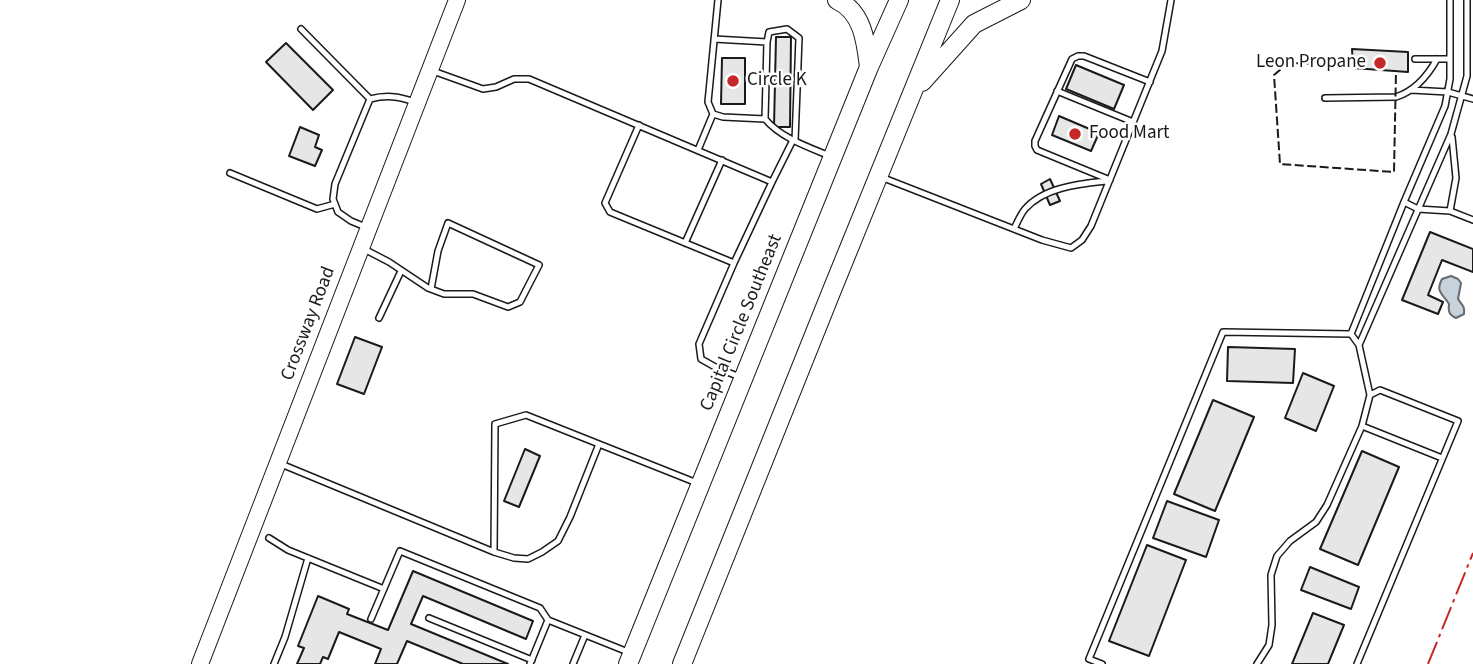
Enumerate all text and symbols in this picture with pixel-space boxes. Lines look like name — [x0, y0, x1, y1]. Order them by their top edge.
place label: Leon Propane — [1256, 52, 1366, 74]
marker: Leon Propane — [1372, 55, 1388, 71]
place label: Circle K — [747, 70, 807, 92]
marker: Circle K — [725, 73, 741, 89]
place label: Food Mart — [1089, 123, 1169, 145]
marker: Food Mart — [1067, 126, 1083, 142]
street label: Capital Circle Southeast — [696, 231, 788, 415]
street label: Crossway Road — [277, 264, 341, 384]

